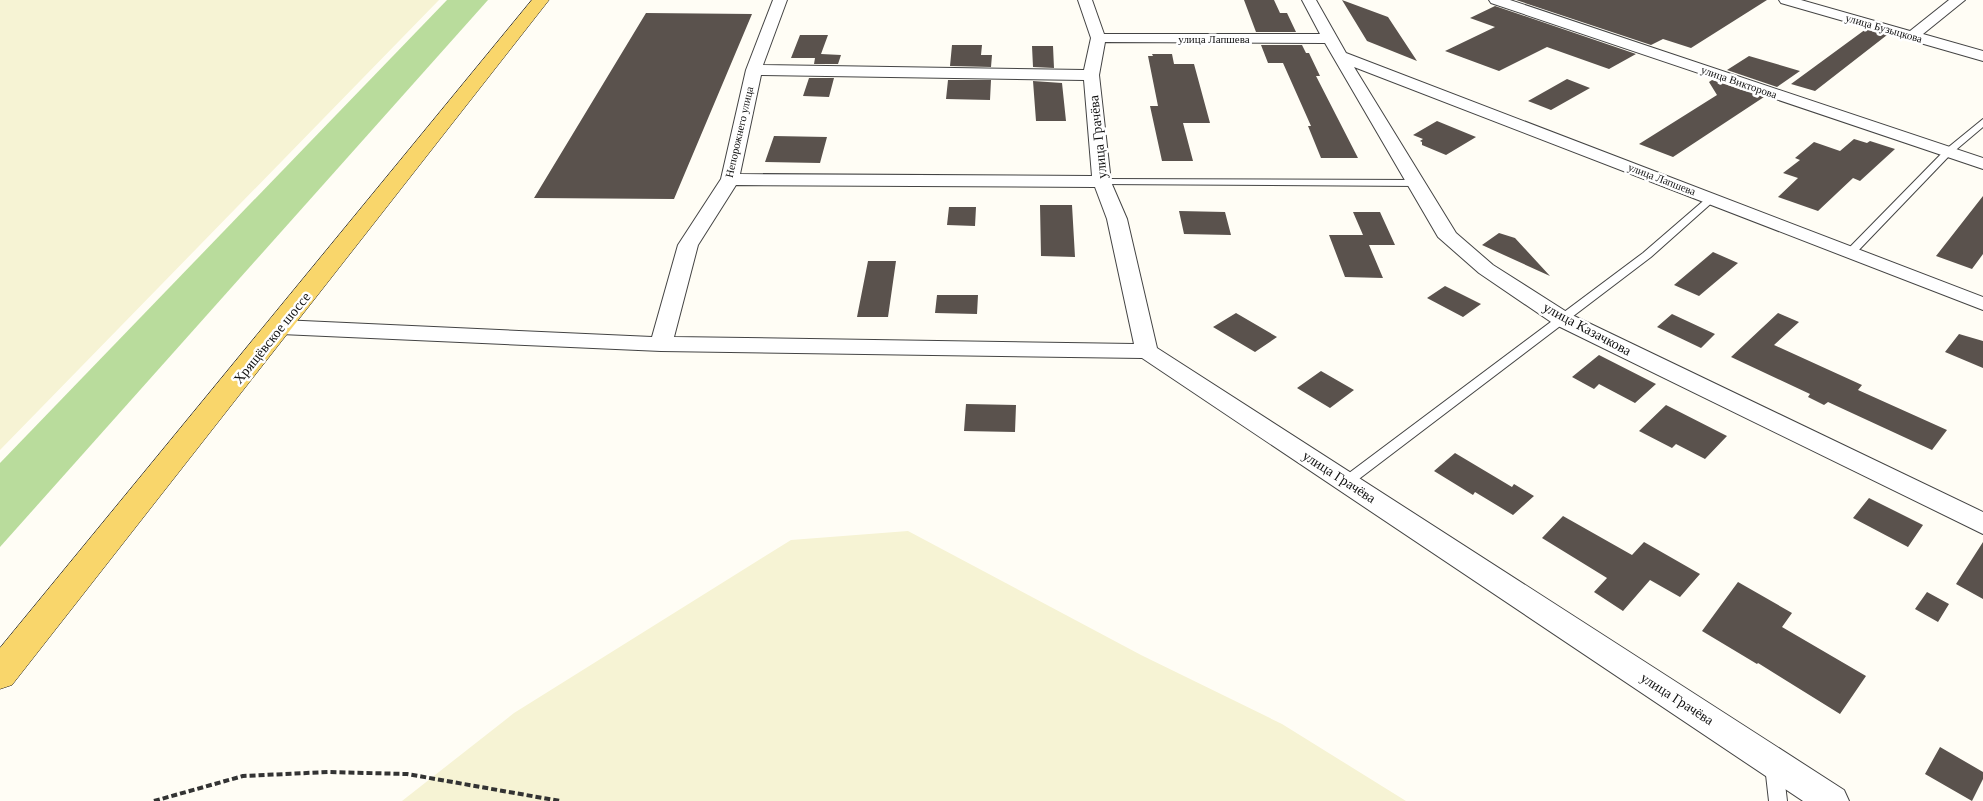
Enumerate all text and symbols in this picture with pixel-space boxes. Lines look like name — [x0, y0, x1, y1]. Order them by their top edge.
street label: улица Бузыцкова — [1844, 11, 1924, 45]
street label: улица Лапшева — [1178, 33, 1250, 45]
street label: улица Викторова — [1699, 63, 1779, 101]
street label: Непорожнего улица — [723, 85, 755, 179]
street label: улица Грачёва — [1086, 94, 1110, 179]
street label: улица Лапшева — [1627, 161, 1698, 197]
street label: Хрящёвское шоссе — [231, 289, 313, 387]
street label: улица Казачкова — [1540, 300, 1634, 359]
street label: улица Грачёва — [1300, 448, 1379, 507]
street label: улица Грачёва — [1638, 670, 1717, 729]

